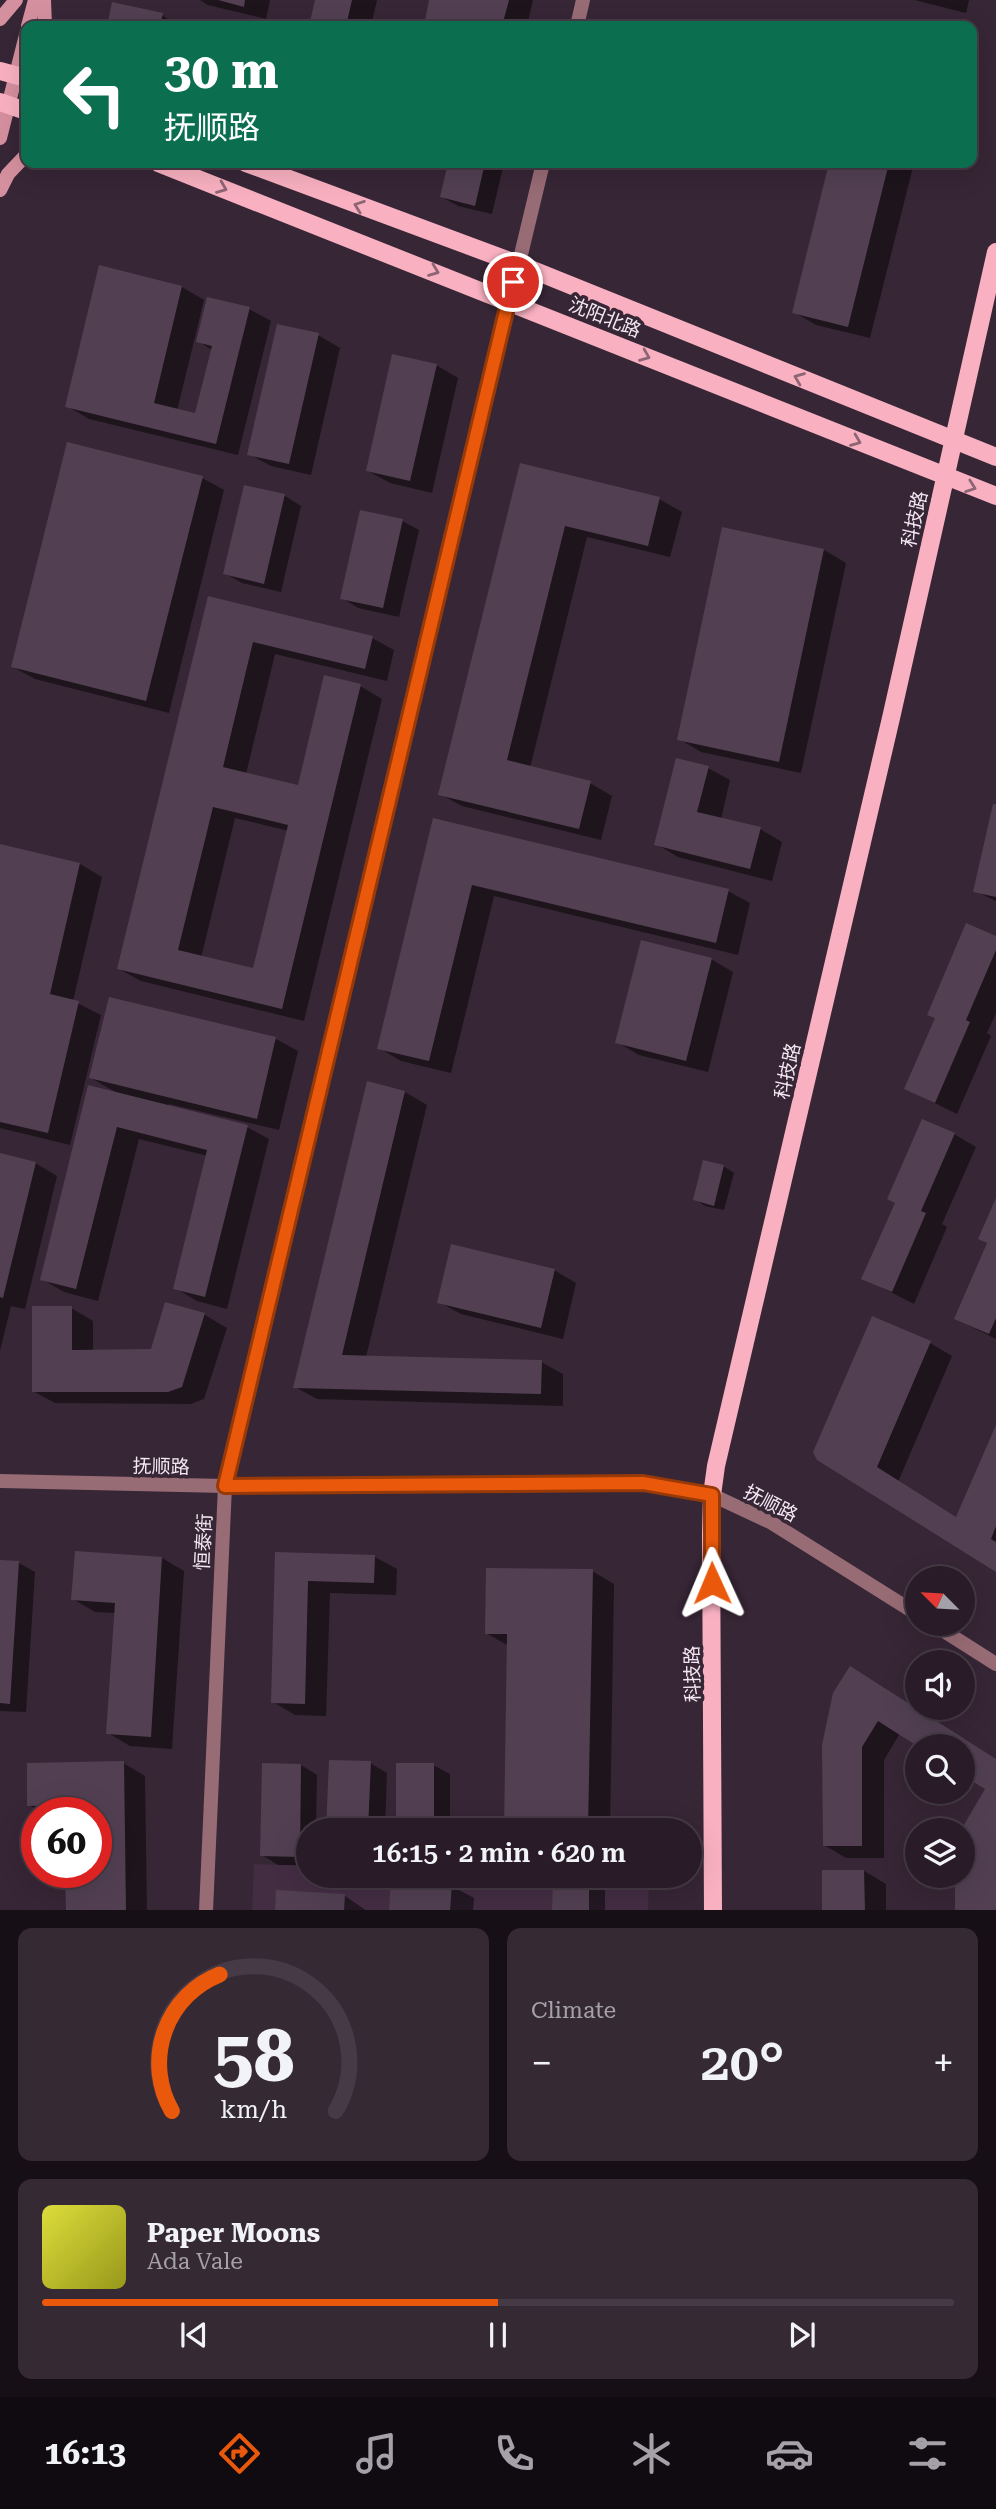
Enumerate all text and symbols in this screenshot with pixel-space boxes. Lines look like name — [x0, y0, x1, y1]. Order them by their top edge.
text: 30 m — [164, 43, 279, 100]
icon: left — [49, 49, 140, 140]
text: 抚顺路 — [164, 109, 260, 147]
one-way arrow — [215, 179, 227, 193]
one-way arrow — [354, 200, 366, 214]
pin — [483, 252, 543, 312]
one-way arrow — [427, 263, 439, 277]
icon: arrive — [494, 263, 532, 301]
street label: 沈阳北路 — [565, 293, 644, 342]
one-way arrow — [638, 347, 650, 361]
one-way arrow — [794, 372, 807, 386]
one-way arrow — [848, 433, 861, 447]
one-way arrow — [964, 478, 976, 492]
street label: 科技路 — [897, 489, 932, 549]
street label: 科技路 — [770, 1041, 805, 1101]
street label: 抚顺路 — [132, 1455, 190, 1478]
street label: 抚顺路 — [740, 1480, 801, 1527]
street label: 恒泰街 — [191, 1513, 216, 1571]
position arrow — [675, 1546, 749, 1620]
north arrow — [905, 1566, 975, 1636]
map controls — [905, 1566, 975, 1888]
street label: 科技路 — [681, 1645, 704, 1703]
button: sound — [905, 1650, 975, 1720]
button: search — [905, 1734, 975, 1804]
speed limit sign: 60 — [21, 1797, 112, 1888]
button: layers — [905, 1818, 975, 1888]
text: 16:15 · 2 min · 620 m — [372, 1838, 626, 1868]
text: Climate — [531, 1997, 616, 2024]
text: 58 — [213, 2014, 294, 2099]
text: 20° — [701, 2032, 784, 2093]
text: − — [531, 2041, 552, 2085]
text: + — [933, 2041, 954, 2085]
text: km/h — [220, 2094, 287, 2123]
text: Paper Moons — [147, 2218, 320, 2248]
text: Ada Vale — [147, 2248, 243, 2275]
icon: previous — [175, 2316, 213, 2354]
icon: pause — [479, 2316, 517, 2354]
icon: next — [783, 2316, 821, 2354]
icon: directions — [215, 2429, 264, 2478]
icon: music — [352, 2429, 401, 2478]
icon: phone — [490, 2429, 539, 2478]
icon: climate — [627, 2429, 676, 2478]
icon: car — [765, 2429, 814, 2478]
icon: filters — [903, 2429, 952, 2478]
text: 16:13 — [44, 2434, 126, 2472]

